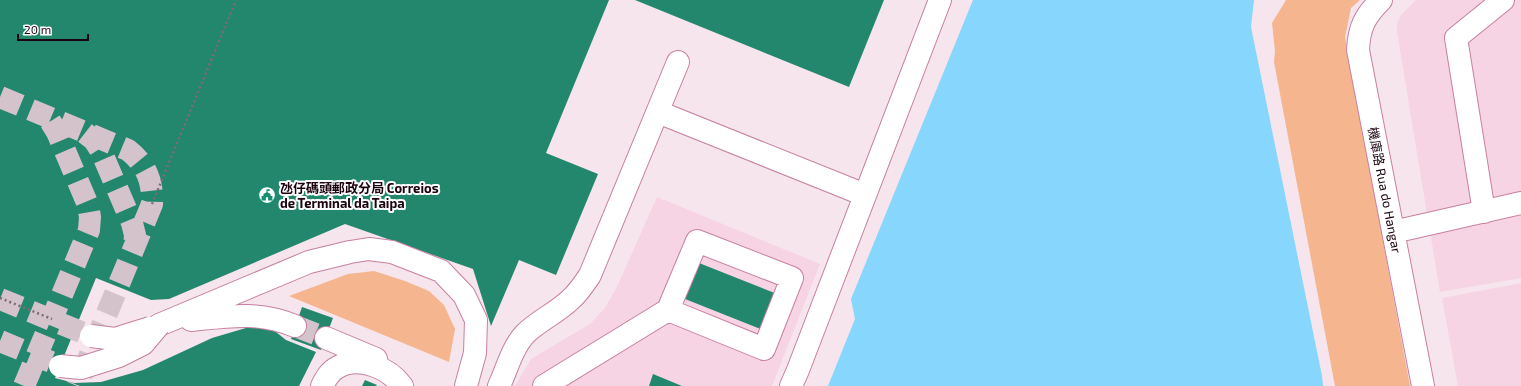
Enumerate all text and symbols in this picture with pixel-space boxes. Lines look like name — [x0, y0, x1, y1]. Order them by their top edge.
scale bar — [18, 16, 88, 42]
text: 20 m — [24, 22, 51, 36]
street label: 機庫路 Rua do Hangar — [1365, 126, 1405, 254]
place label: 氹仔碼頭郵政分局 Correios de Terminal da Taipa — [280, 180, 439, 211]
public building icon: 氹仔碼頭郵政分局 Correios de Terminal da Taipa — [257, 185, 277, 205]

